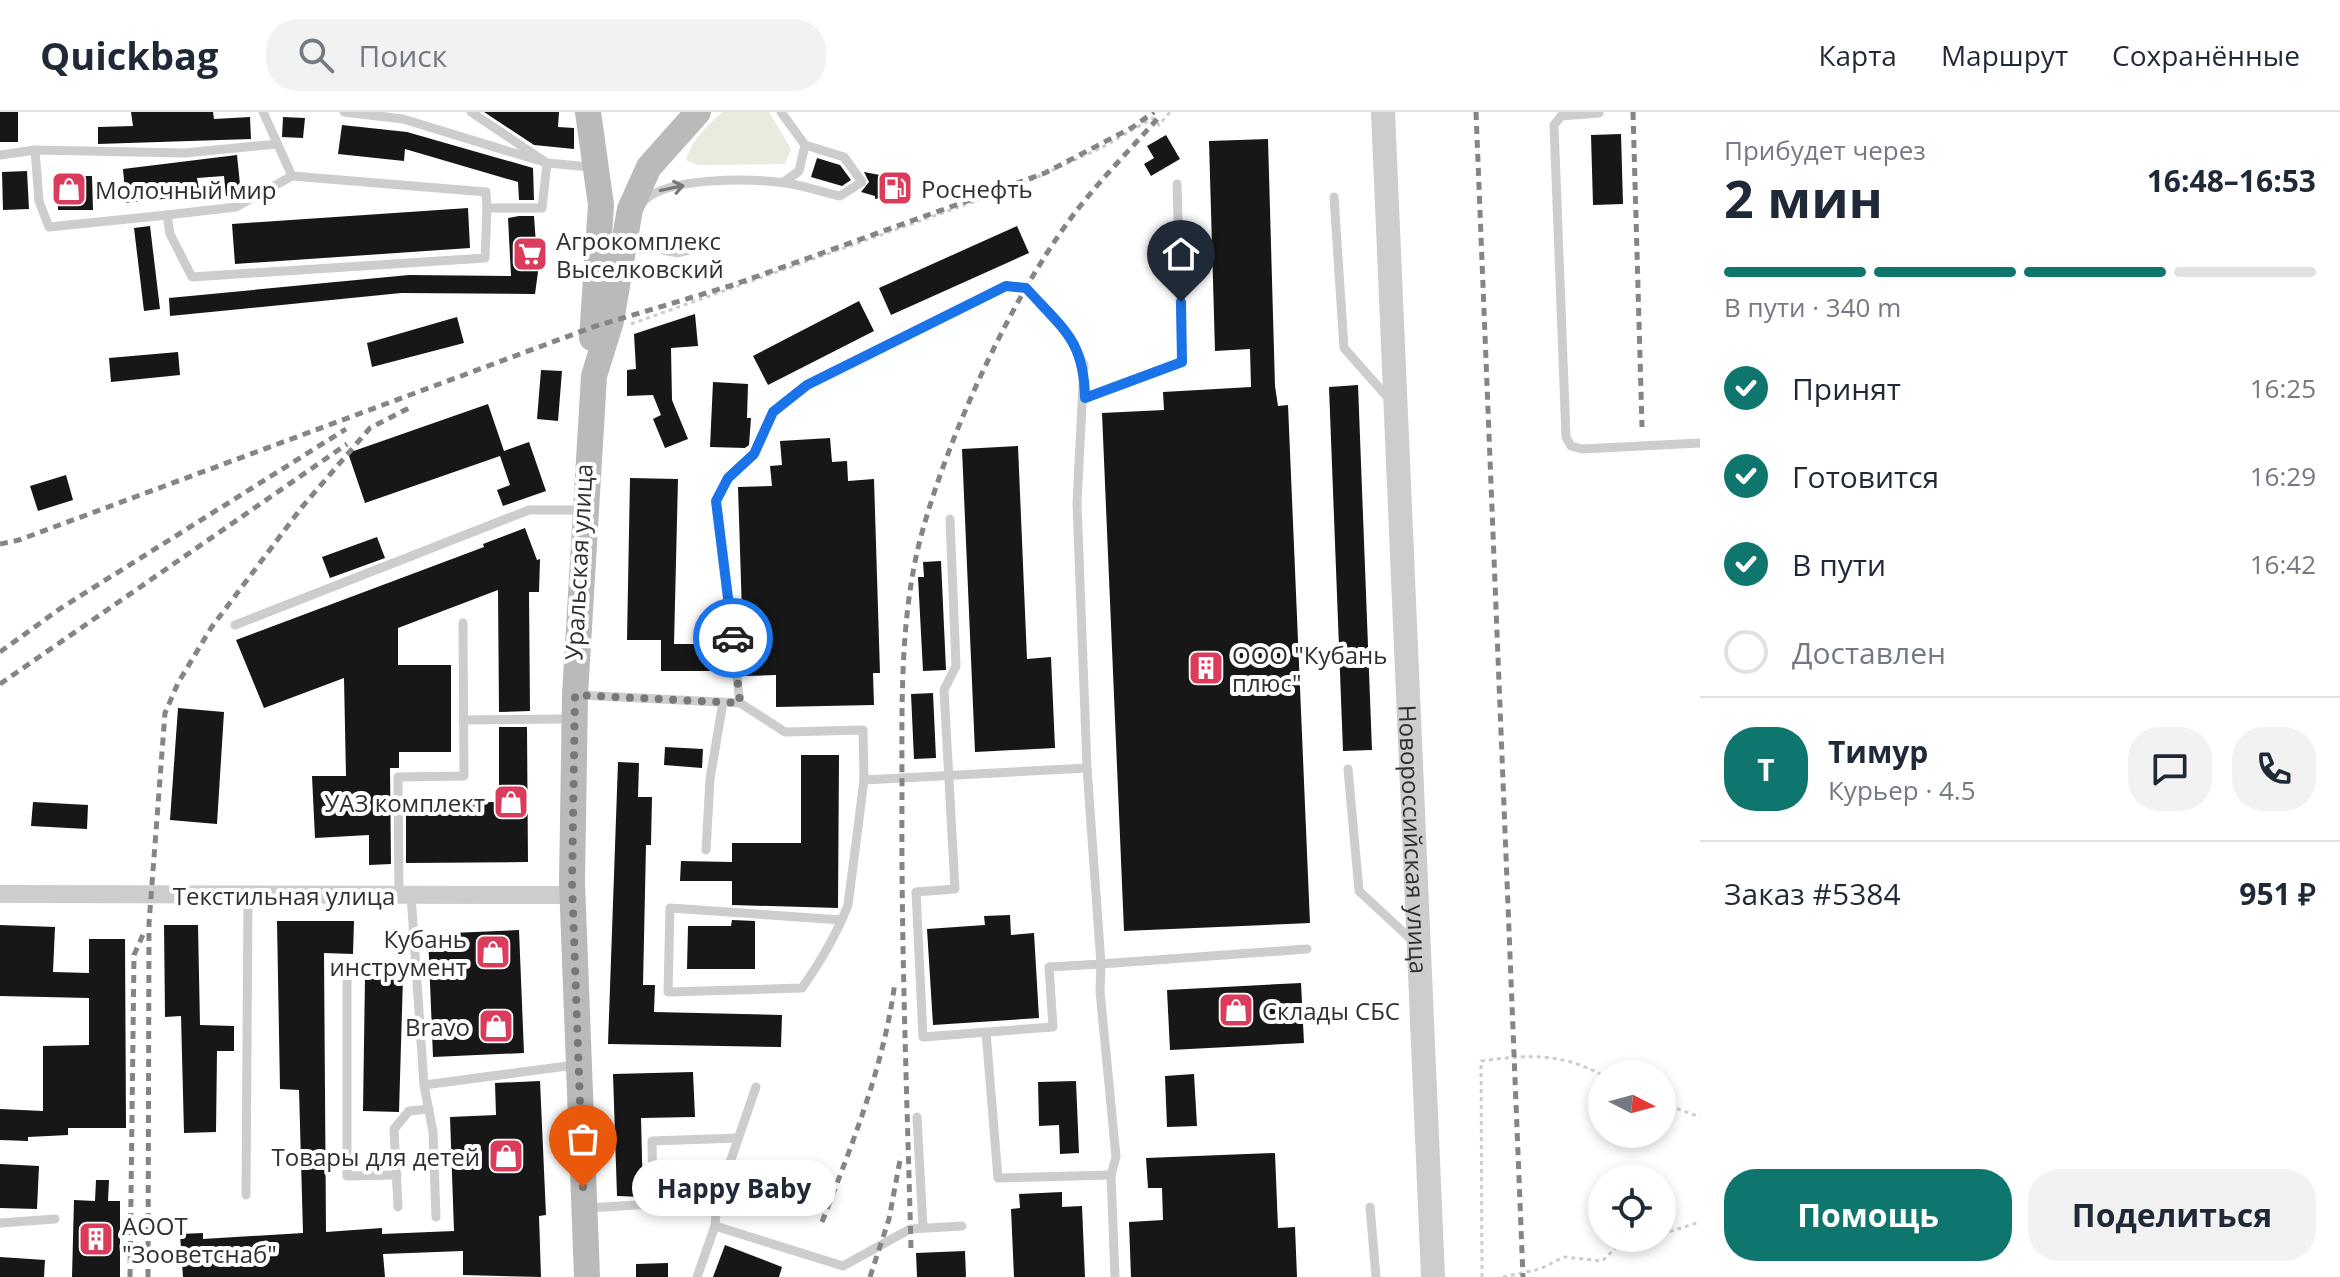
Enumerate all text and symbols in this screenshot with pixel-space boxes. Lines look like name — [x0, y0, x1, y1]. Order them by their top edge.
search box — [266, 19, 826, 91]
text: Quickbag — [40, 29, 218, 81]
icon: search — [294, 33, 338, 77]
text: Поиск — [358, 35, 447, 76]
text: Карта — [1818, 36, 1897, 74]
text: Маршрут — [1941, 36, 2068, 74]
text: Сохранённые — [2112, 36, 2300, 74]
text: Прибудет через — [1724, 132, 1926, 168]
text: 16:48–16:53 — [2147, 160, 2316, 201]
text: 2 мин — [1724, 162, 1883, 233]
fuel station icon: Роснефть — [876, 169, 914, 207]
shop icon: Молочный мир — [50, 170, 88, 208]
place label: Роснефть — [921, 172, 1033, 205]
place label: Молочный мир — [95, 173, 276, 206]
one-way arrow — [659, 180, 685, 195]
pin — [1147, 220, 1215, 302]
place label: Агрокомплекс Выселковский — [556, 224, 724, 285]
icon: home — [1159, 232, 1203, 276]
supermarket icon: Агрокомплекс Выселковский — [511, 235, 549, 273]
text: В пути · 340 m — [1724, 289, 1901, 325]
icon: check — [1724, 366, 1768, 410]
text: Принят — [1792, 368, 1901, 409]
text: 16:25 — [2250, 370, 2316, 406]
icon: check — [1724, 454, 1768, 498]
text: Готовится — [1792, 456, 1939, 497]
text: 16:29 — [2250, 458, 2316, 494]
street label: Уральская улица — [556, 463, 600, 661]
icon: check — [1724, 542, 1768, 586]
text: В пути — [1792, 544, 1886, 585]
text: 16:42 — [2250, 546, 2316, 582]
courier — [693, 598, 773, 678]
icon: car — [711, 616, 755, 660]
text: Доставлен — [1792, 632, 1946, 673]
place label: ООО "Кубань плюс" — [1232, 638, 1387, 699]
building icon: ООО "Кубань плюс" — [1187, 649, 1225, 687]
street label: Новороссийская улица — [1392, 704, 1436, 975]
button: chat — [2128, 727, 2212, 811]
button: phone — [2232, 727, 2316, 811]
text: Тимур — [1828, 731, 1928, 772]
text: Т — [1757, 749, 1775, 790]
text: Курьер · 4.5 — [1828, 772, 1976, 808]
shop icon: УАЗ комплект — [492, 783, 530, 821]
place label: УАЗ комплект — [325, 786, 485, 819]
text: Заказ #5384 — [1724, 873, 1901, 914]
text: 951 ₽ — [2239, 873, 2316, 914]
street label: Текстильная улица — [173, 879, 395, 912]
place label: Кубань инструмент — [329, 922, 467, 983]
shop icon: Кубань инструмент — [474, 933, 512, 971]
shop icon: Склады СБС — [1217, 991, 1255, 1029]
place label: Склады СБС — [1262, 994, 1400, 1027]
shop icon: Bravo — [477, 1007, 515, 1045]
place label: Bravo — [405, 1010, 470, 1043]
north arrow — [1588, 1060, 1676, 1148]
map controls — [1588, 1060, 1676, 1252]
pin — [549, 1105, 617, 1187]
icon: bag — [561, 1117, 605, 1161]
shop icon: Товары для детей — [487, 1137, 525, 1175]
place label: Товары для детей — [272, 1140, 480, 1173]
callout: Happy Baby — [631, 1159, 835, 1215]
button: locate — [1588, 1164, 1676, 1252]
button: Помощь — [1724, 1169, 2012, 1261]
button: Поделиться — [2028, 1169, 2316, 1261]
text: Happy Baby — [657, 1170, 811, 1206]
place label: АООТ "Зооветснаб" — [122, 1209, 277, 1270]
building icon: АООТ "Зооветснаб" — [77, 1220, 115, 1258]

